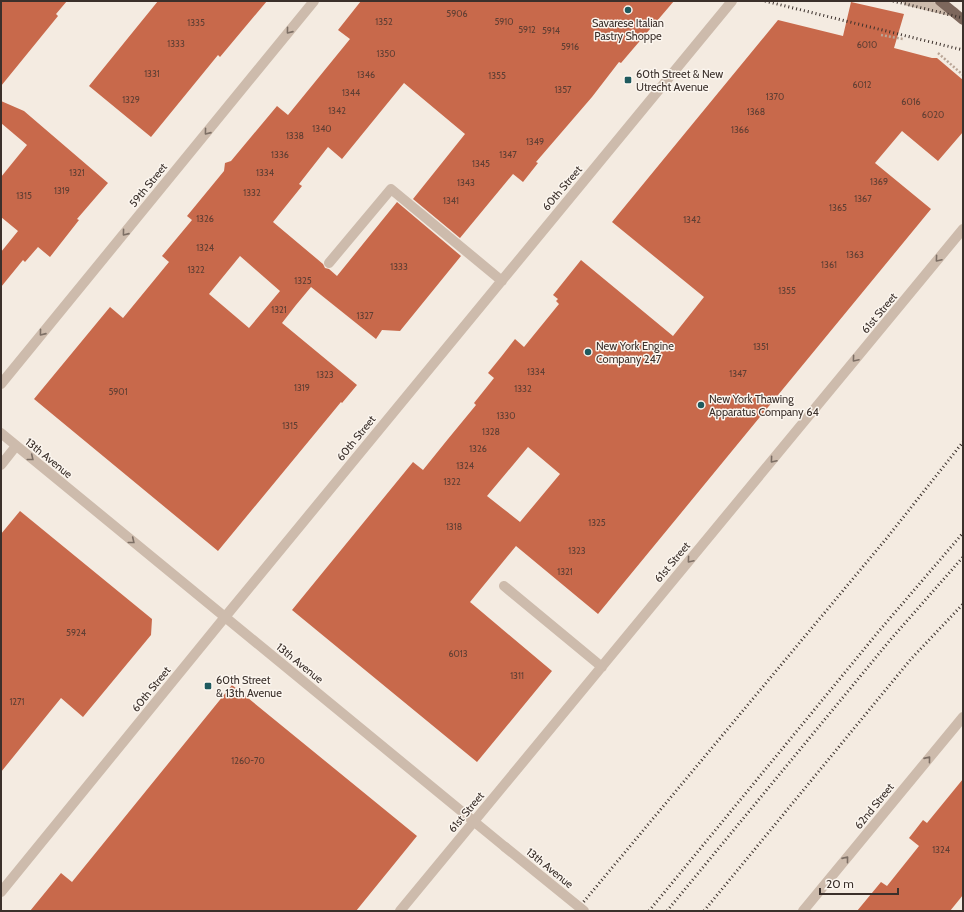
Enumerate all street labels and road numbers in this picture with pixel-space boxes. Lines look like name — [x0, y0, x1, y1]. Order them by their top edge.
street label: 59th Street — [126, 160, 170, 210]
street label: 60th Street — [539, 162, 585, 213]
street label: 61st Street — [858, 290, 900, 336]
street label: 60th Street — [333, 412, 379, 464]
street label: 13th Avenue — [23, 435, 76, 481]
street label: 61st Street — [651, 539, 693, 585]
street label: 13th Avenue — [274, 640, 327, 686]
street label: 60th Street — [128, 663, 174, 715]
street label: 62nd Street — [851, 780, 897, 832]
street label: 61st Street — [445, 789, 487, 835]
street label: 13th Avenue — [524, 845, 577, 891]

